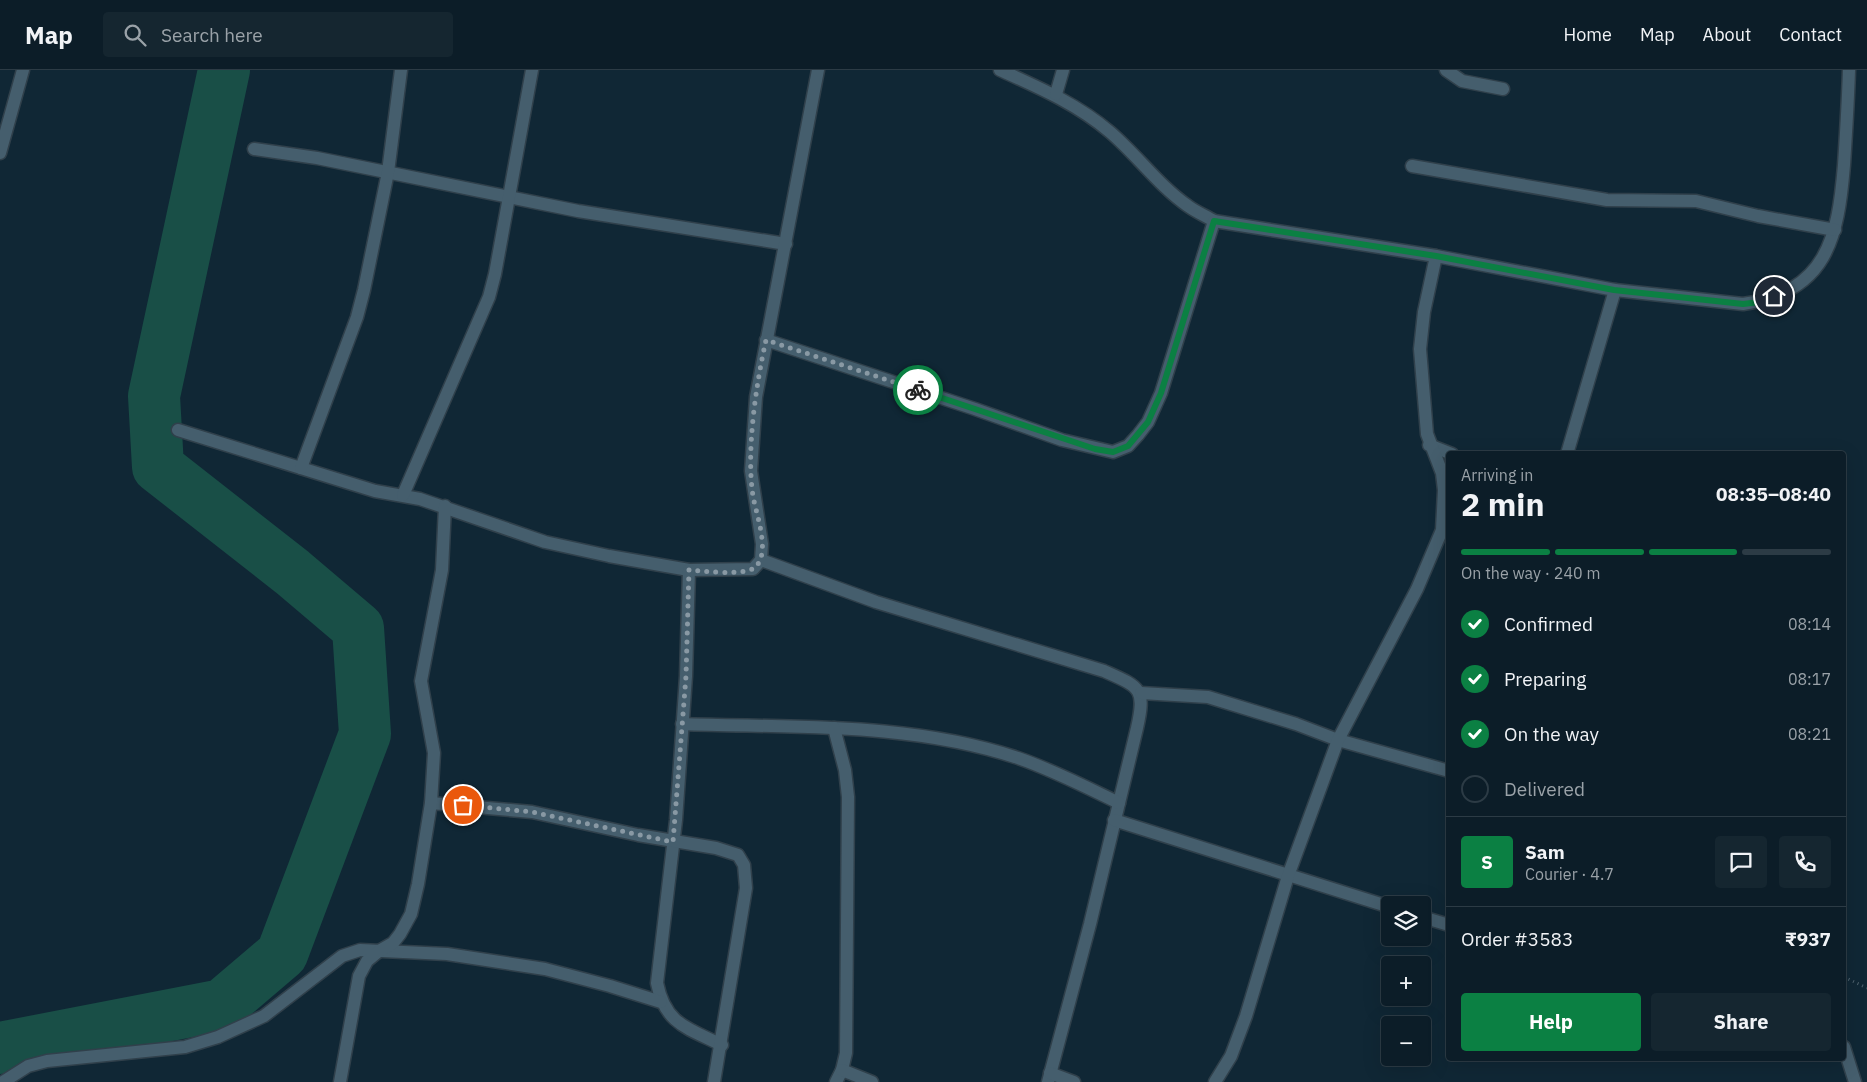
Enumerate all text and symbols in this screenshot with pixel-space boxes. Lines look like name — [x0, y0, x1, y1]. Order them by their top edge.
search box — [103, 12, 453, 57]
text: Map — [25, 19, 73, 51]
icon: search — [121, 21, 149, 49]
text: Search here — [161, 23, 263, 47]
text: Home — [1564, 23, 1612, 46]
text: Map — [1640, 23, 1675, 46]
text: About — [1703, 23, 1751, 46]
text: Contact — [1779, 23, 1842, 46]
pin — [1753, 275, 1795, 317]
icon: home — [1760, 282, 1788, 310]
courier — [893, 365, 943, 415]
icon: bike — [904, 376, 932, 404]
text: Arriving in — [1461, 465, 1533, 485]
text: 08:35–08:40 — [1716, 482, 1831, 506]
text: 2 min — [1461, 483, 1545, 525]
text: On the way · 240 m — [1461, 563, 1600, 583]
icon: check — [1461, 610, 1489, 638]
text: Confirmed — [1504, 612, 1593, 636]
text: 08:14 — [1788, 614, 1831, 634]
icon: check — [1461, 665, 1489, 693]
text: Preparing — [1504, 667, 1586, 691]
text: 08:17 — [1788, 669, 1831, 689]
icon: check — [1461, 720, 1489, 748]
text: On the way — [1504, 722, 1599, 746]
text: 08:21 — [1788, 724, 1831, 744]
text: Delivered — [1504, 777, 1585, 801]
pin — [442, 784, 484, 826]
icon: bag — [449, 791, 477, 819]
button: chat — [1715, 836, 1767, 888]
button: phone — [1779, 836, 1831, 888]
text: Sam — [1525, 840, 1565, 864]
text: S — [1481, 850, 1493, 874]
text: Courier · 4.7 — [1525, 864, 1614, 884]
map controls — [1381, 896, 1431, 1066]
button: layers — [1381, 896, 1431, 946]
text: Order #3583 — [1461, 927, 1573, 951]
text: ₹937 — [1785, 927, 1831, 951]
button: + — [1381, 956, 1431, 1006]
button: Help — [1461, 993, 1641, 1051]
button: Share — [1651, 993, 1831, 1051]
button: − — [1381, 1016, 1431, 1066]

